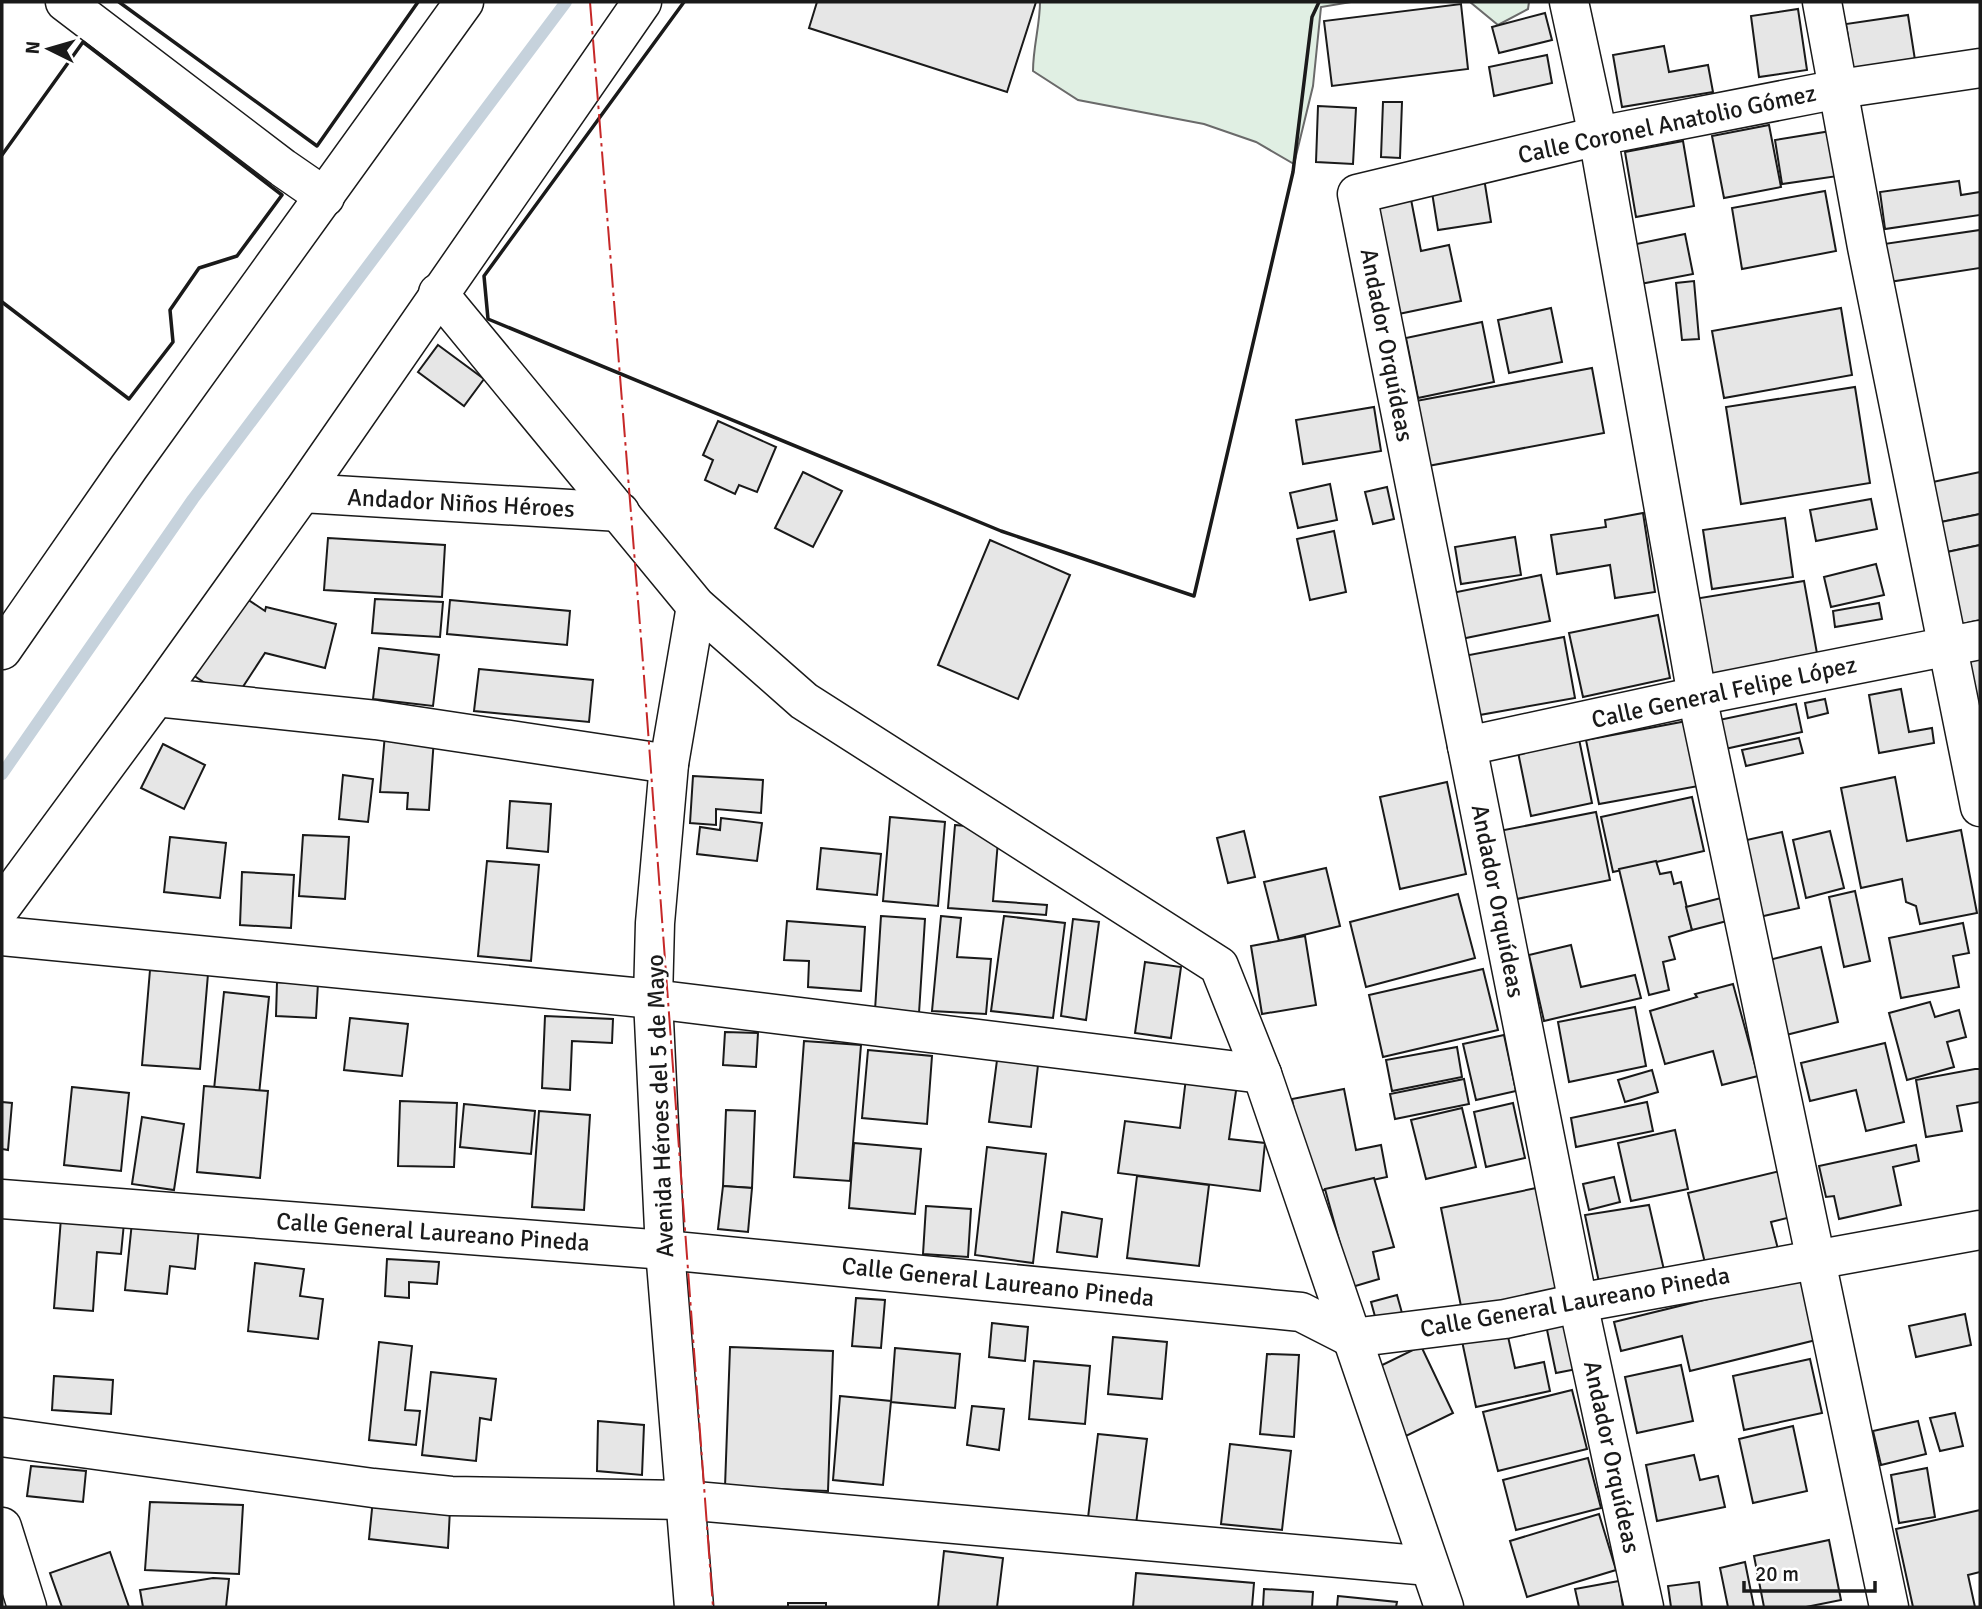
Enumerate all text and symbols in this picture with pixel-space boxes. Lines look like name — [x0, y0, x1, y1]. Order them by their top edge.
north arrow — [14, 14, 84, 84]
text: N — [21, 40, 46, 55]
street label: Calle Coronel Anatolio Gómez — [1515, 78, 1819, 170]
street label: Andador Orquídeas — [1354, 246, 1420, 444]
street label: Andador Niños Héroes — [347, 482, 575, 524]
street label: Calle General Felipe López — [1589, 649, 1859, 735]
street label: Andador Orquídeas — [1465, 802, 1531, 1000]
street label: Avenida Héroes del 5 de Mayo — [640, 954, 680, 1258]
street label: Calle General Laureano Pineda — [275, 1206, 591, 1258]
street label: Calle General Laureano Pineda — [840, 1251, 1156, 1313]
street label: Calle General Laureano Pineda — [1418, 1260, 1732, 1344]
street label: Andador Orquídeas — [1577, 1358, 1647, 1556]
scale bar — [1744, 1550, 1875, 1594]
text: 20 m — [1755, 1561, 1799, 1587]

